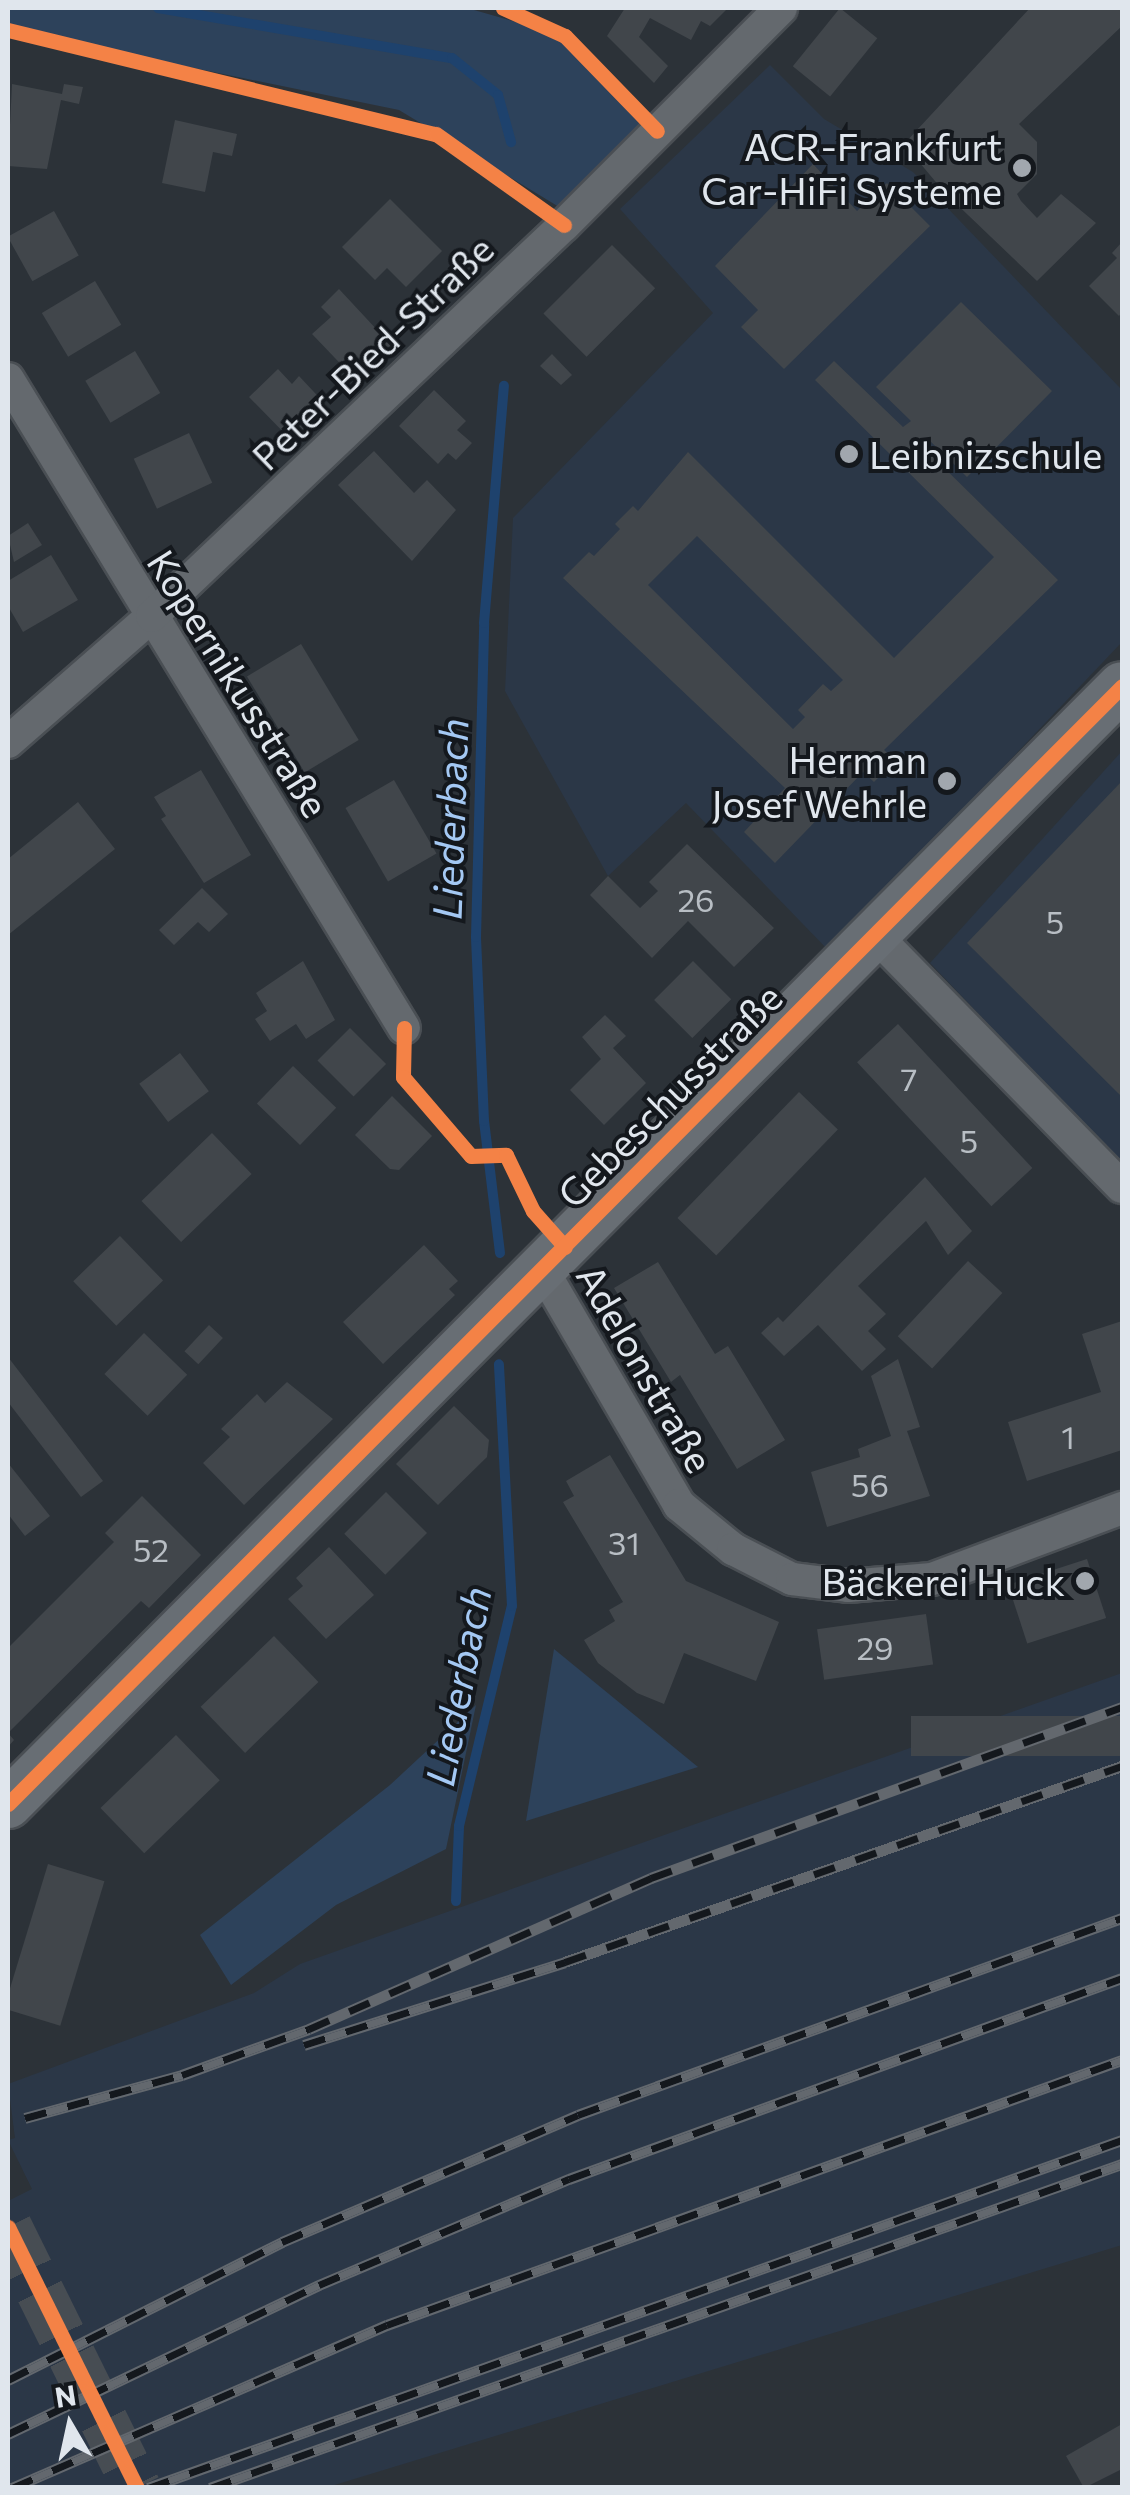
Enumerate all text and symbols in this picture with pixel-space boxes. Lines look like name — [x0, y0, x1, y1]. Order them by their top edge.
place label: ACR-Frankfurt Car-HiFi Systeme — [701, 123, 1002, 212]
marker: ACR-Frankfurt Car-HiFi Systeme — [1011, 157, 1033, 179]
street label: Peter-Bied-Straße — [242, 225, 502, 479]
place label: Leibnizschule — [869, 431, 1102, 477]
marker: Leibnizschule — [838, 443, 860, 465]
street label: Kopernikusstraße — [139, 541, 339, 825]
water label: Liederbach — [421, 717, 477, 921]
place label: Herman Josef Wehrle — [711, 736, 927, 826]
marker: Herman Josef Wehrle — [936, 770, 958, 792]
house number: 26 — [677, 880, 715, 918]
house number: 5 — [1046, 902, 1064, 940]
street label: Gebeschusstraße — [548, 974, 790, 1216]
house number: 7 — [901, 1059, 917, 1097]
house number: 5 — [960, 1121, 978, 1159]
street label: Adelonstraße — [568, 1256, 724, 1480]
house number: 1 — [1061, 1417, 1075, 1455]
house number: 56 — [851, 1465, 889, 1503]
house number: 31 — [608, 1523, 640, 1561]
house number: 52 — [133, 1530, 169, 1568]
place label: Bäckerei Huck — [821, 1558, 1065, 1604]
marker: Bäckerei Huck — [1074, 1570, 1096, 1592]
water label: Liederbach — [414, 1582, 500, 1790]
house number: 29 — [856, 1628, 894, 1666]
north arrow — [20, 2375, 120, 2475]
text: N — [52, 2377, 78, 2414]

